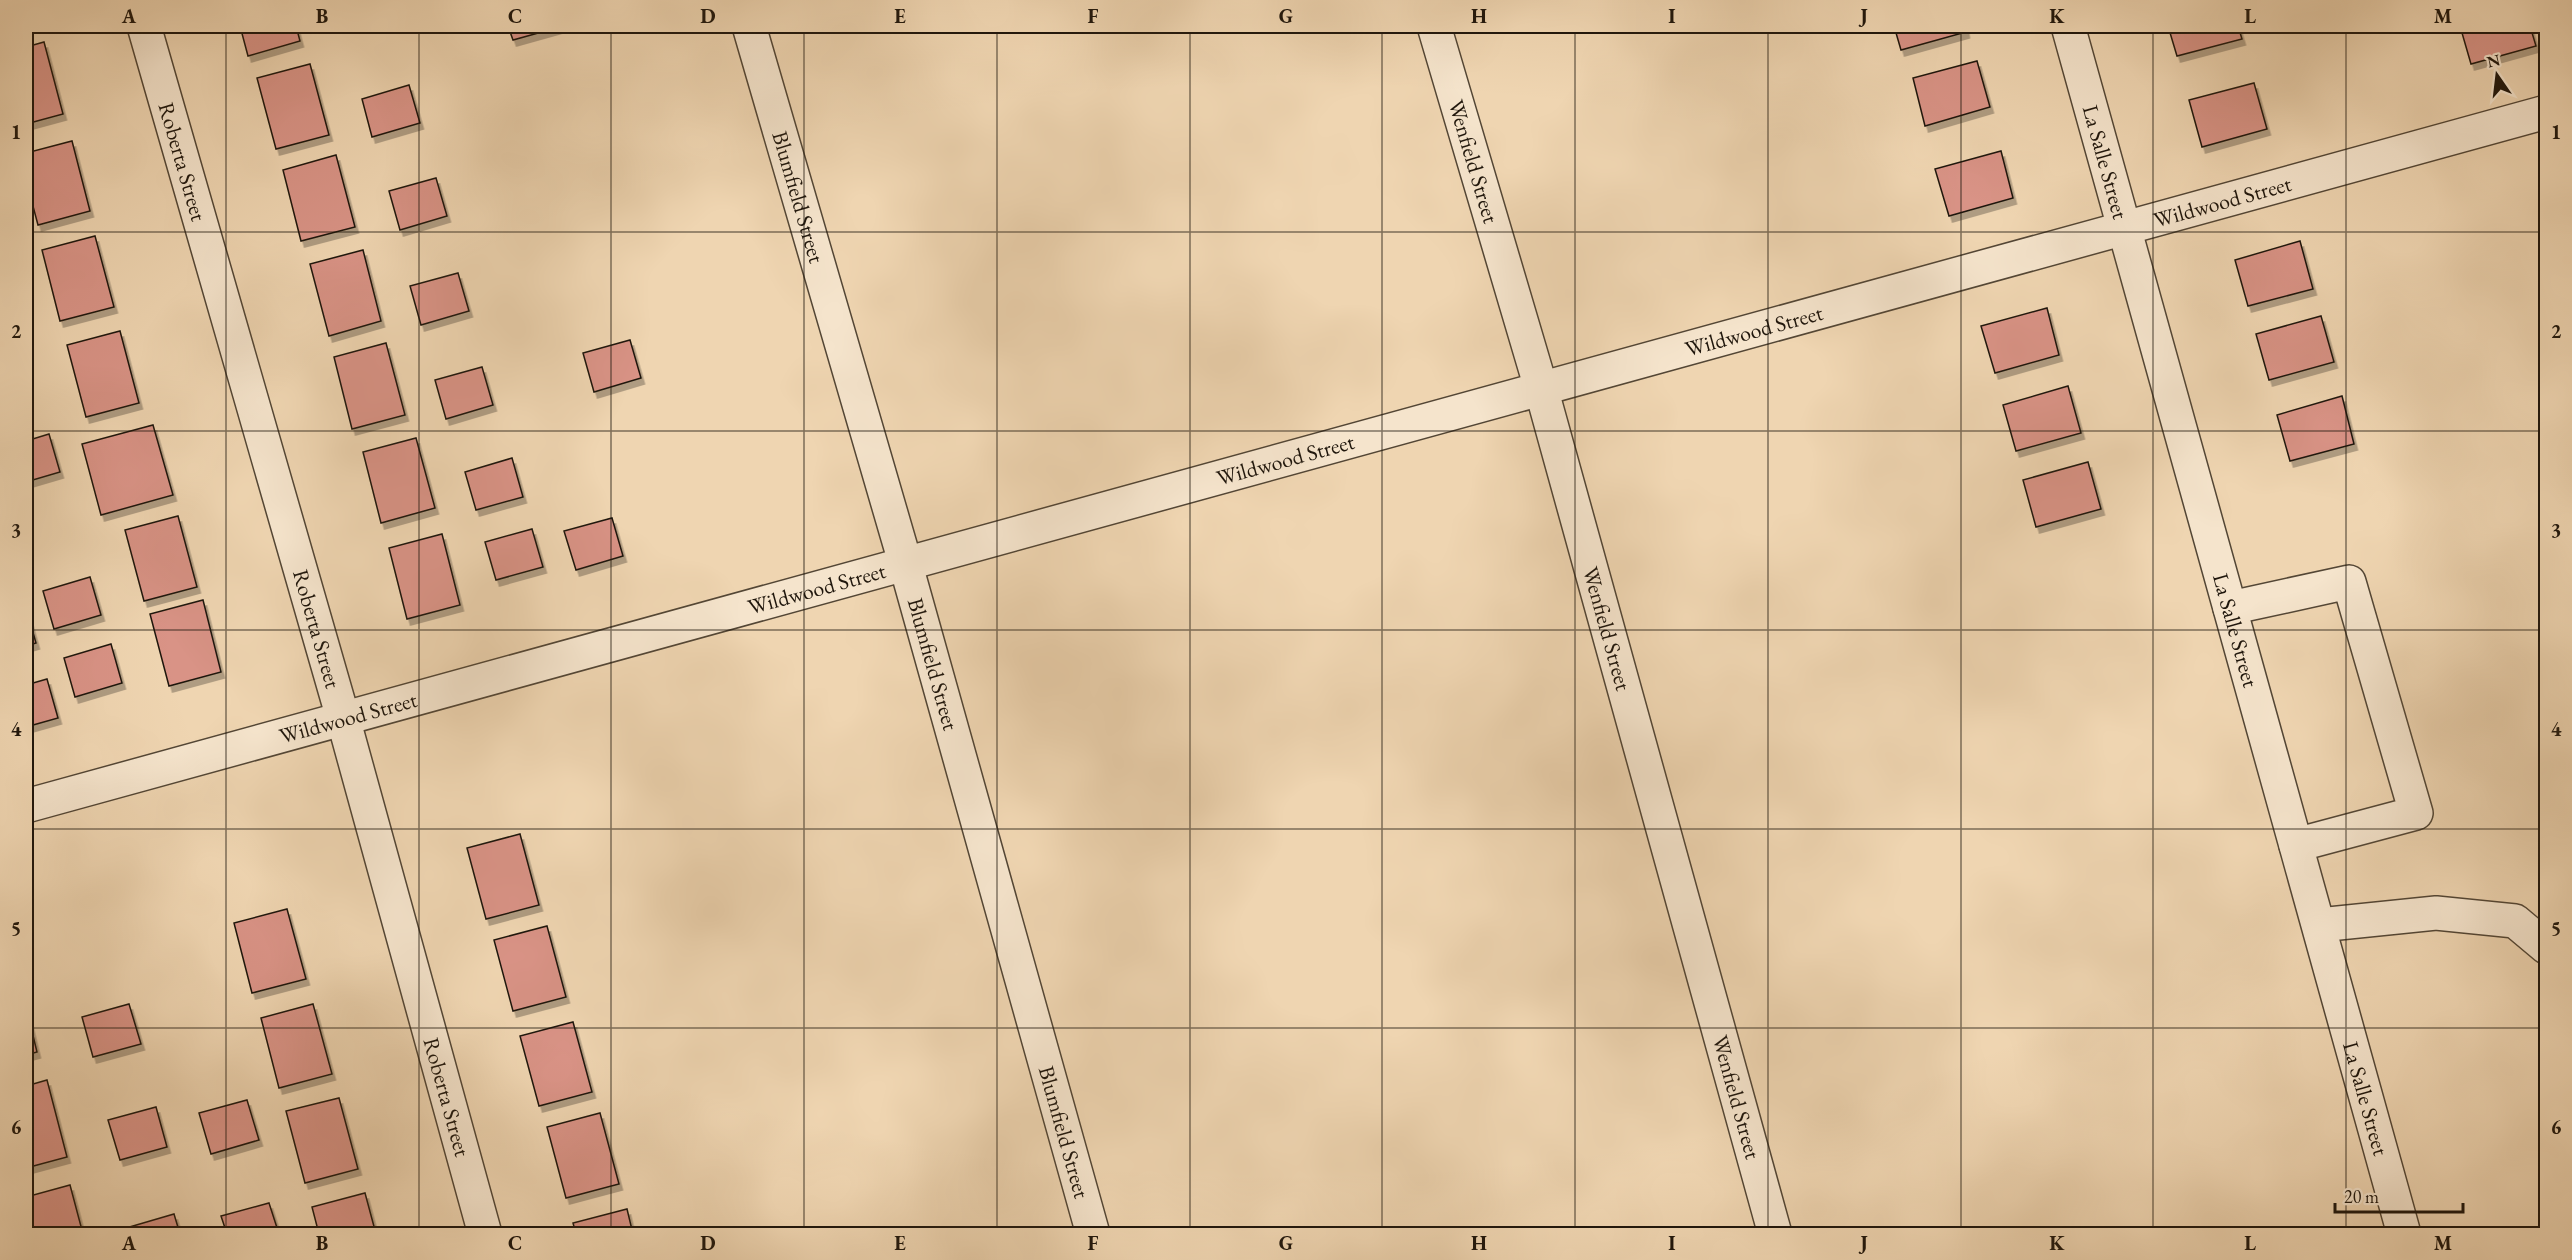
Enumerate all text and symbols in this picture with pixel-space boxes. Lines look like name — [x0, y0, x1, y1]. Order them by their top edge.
text: A — [121, 3, 137, 29]
text: B — [316, 3, 328, 29]
text: C — [508, 3, 522, 29]
text: D — [700, 3, 716, 29]
text: E — [894, 3, 906, 29]
text: F — [1088, 3, 1099, 29]
text: G — [1279, 3, 1293, 29]
text: H — [1471, 3, 1487, 29]
text: I — [1668, 3, 1676, 29]
text: J — [1858, 3, 1868, 29]
text: K — [2049, 3, 2065, 29]
text: L — [2244, 3, 2256, 29]
text: M — [2434, 3, 2452, 29]
north arrow — [2467, 45, 2527, 105]
text: N — [2485, 49, 2502, 73]
street label: Wenfield Street — [1442, 96, 1506, 226]
street label: Roberta Street — [152, 99, 214, 224]
street label: La Salle Street — [2076, 102, 2135, 222]
text: 1 — [11, 119, 21, 145]
text: 1 — [2551, 119, 2561, 145]
street label: Blumfield Street — [766, 127, 832, 266]
street label: Wildwood Street — [2150, 168, 2295, 234]
street label: Wildwood Street — [1681, 297, 1826, 363]
text: 2 — [11, 318, 22, 344]
text: 2 — [2551, 318, 2562, 344]
street label: Wildwood Street — [1213, 426, 1357, 492]
text: 3 — [11, 517, 21, 543]
text: 3 — [2551, 517, 2561, 543]
street label: Wildwood Street — [744, 555, 889, 621]
street label: Wenfield Street — [1577, 563, 1638, 694]
street label: Roberta Street — [286, 566, 348, 691]
street label: La Salle Street — [2206, 570, 2266, 690]
street label: Blumfield Street — [901, 594, 966, 733]
street label: Wildwood Street — [276, 684, 420, 750]
text: 4 — [11, 716, 22, 742]
text: 4 — [2551, 716, 2562, 742]
text: 5 — [11, 915, 21, 941]
text: 5 — [2551, 915, 2561, 941]
street label: Wenfield Street — [1706, 1032, 1768, 1162]
street label: Roberta Street — [417, 1034, 478, 1160]
street label: La Salle Street — [2337, 1038, 2396, 1159]
street label: Blumfield Street — [1032, 1062, 1097, 1201]
text: 6 — [11, 1114, 22, 1140]
text: 6 — [2551, 1114, 2562, 1140]
scale bar — [2335, 1176, 2462, 1214]
text: 20 m — [2344, 1185, 2379, 1208]
text: A — [121, 1230, 137, 1256]
text: B — [316, 1230, 328, 1256]
text: C — [508, 1230, 522, 1256]
text: D — [700, 1230, 716, 1256]
text: E — [894, 1230, 906, 1256]
text: F — [1088, 1230, 1099, 1256]
text: G — [1279, 1230, 1293, 1256]
text: H — [1471, 1230, 1487, 1256]
text: I — [1668, 1230, 1676, 1256]
text: J — [1858, 1230, 1868, 1256]
text: K — [2049, 1230, 2065, 1256]
text: L — [2244, 1230, 2256, 1256]
text: M — [2434, 1230, 2452, 1256]

